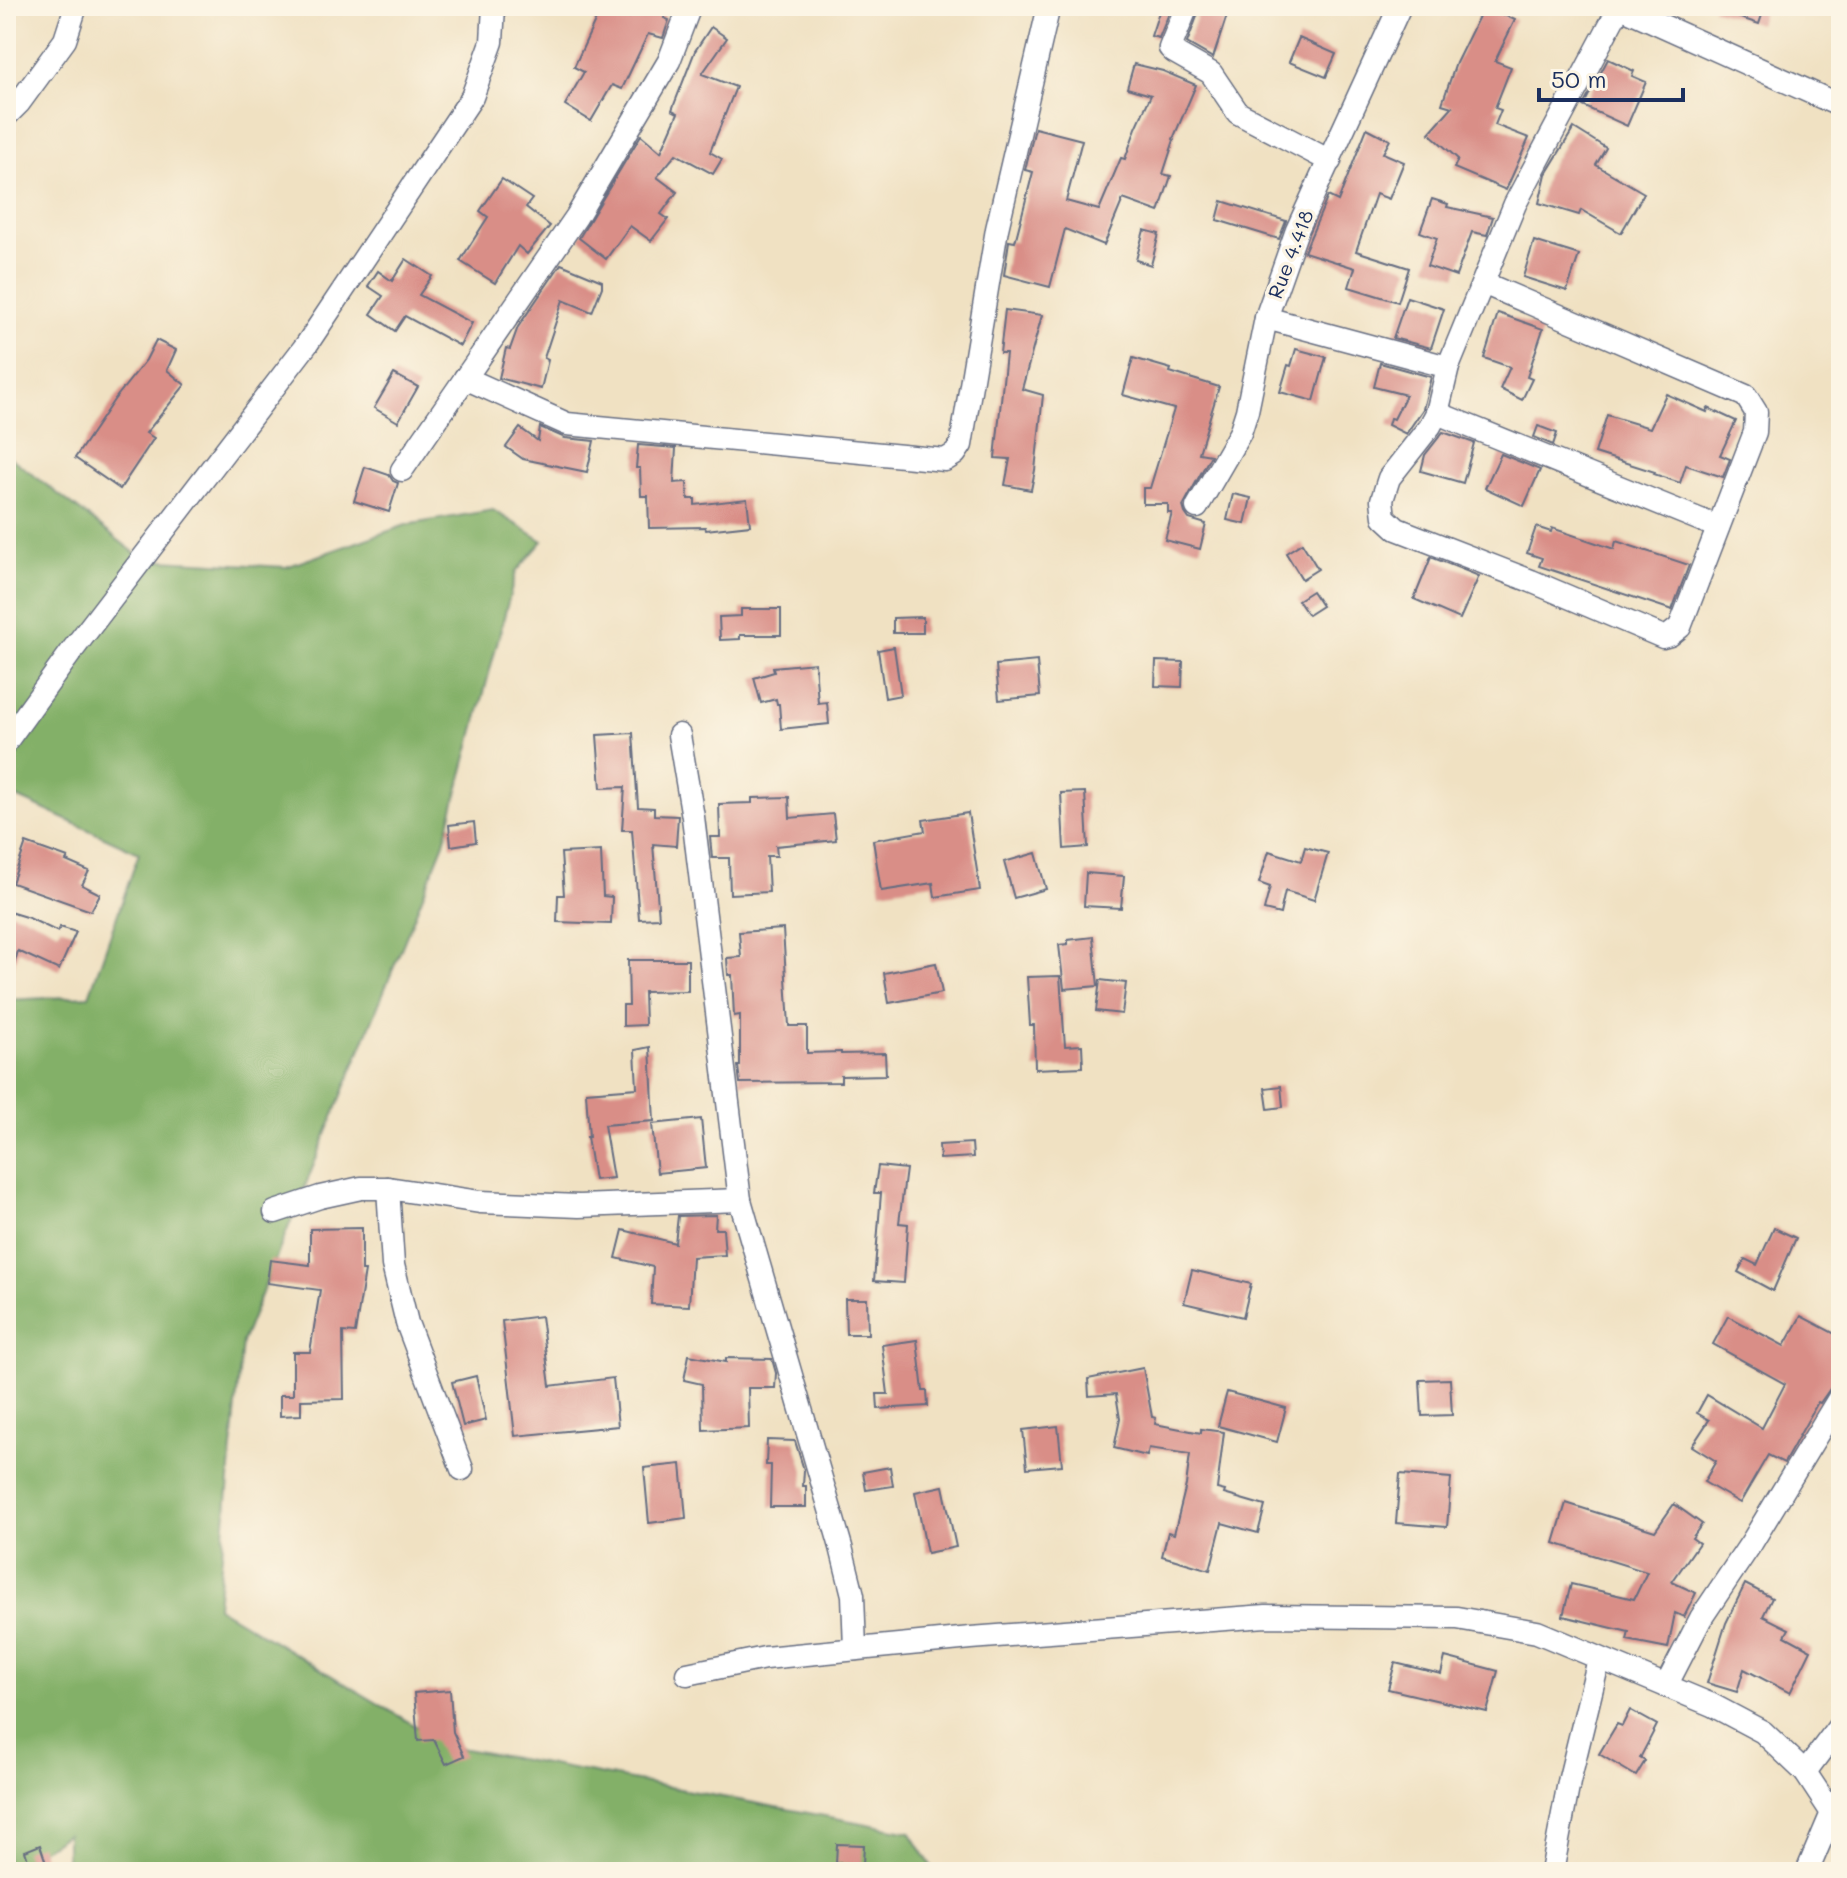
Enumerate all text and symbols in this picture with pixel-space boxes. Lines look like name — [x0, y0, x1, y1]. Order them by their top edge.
scale bar — [1539, 52, 1683, 102]
text: 50 m — [1551, 63, 1607, 94]
street label: Rue 4.418 — [1261, 206, 1319, 302]

